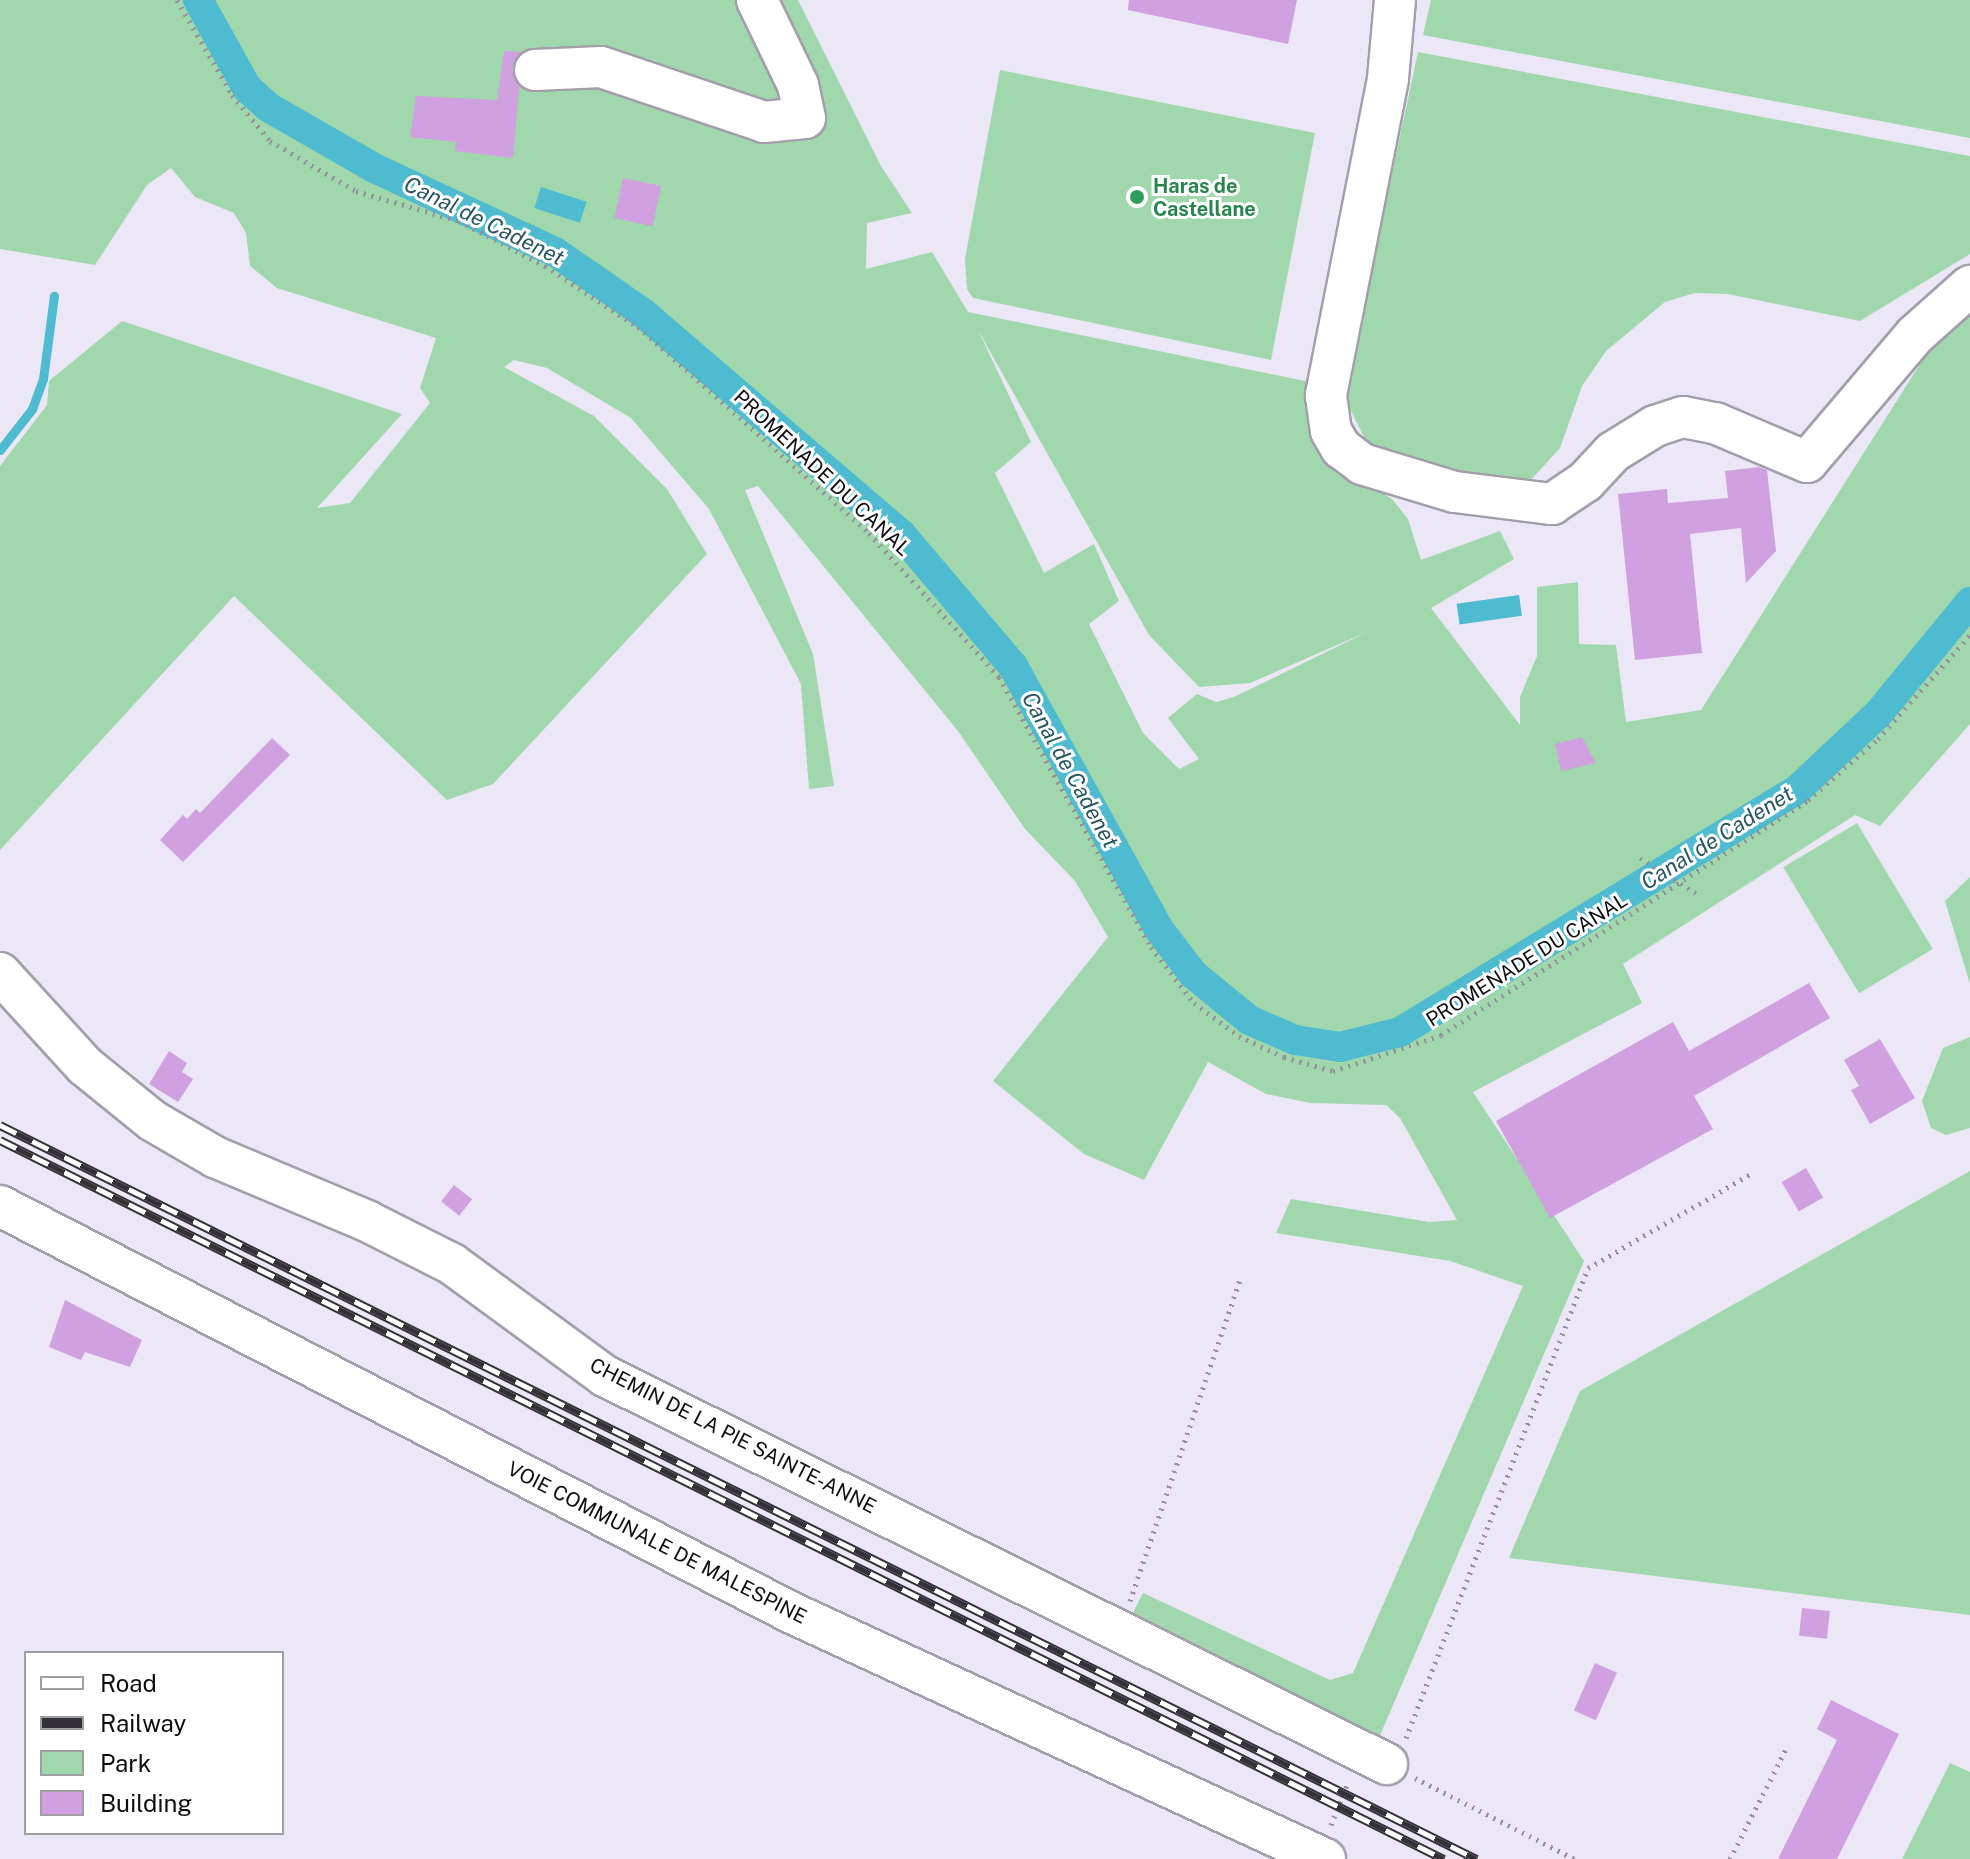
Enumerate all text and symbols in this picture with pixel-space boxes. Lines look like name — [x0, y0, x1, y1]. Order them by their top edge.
water label: Canal de Cadenet — [400, 171, 568, 271]
place label: Haras de Castellane — [1153, 174, 1256, 221]
marker: Haras de Castellane — [1128, 188, 1146, 206]
street label: PROMENADE DU CANAL — [729, 385, 915, 561]
water label: Canal de Cadenet — [1016, 687, 1124, 853]
water label: Canal de Cadenet — [1636, 780, 1798, 896]
street label: PROMENADE DU CANAL — [1422, 888, 1632, 1032]
street label: CHEMIN DE LA PIE SAINTE-ANNE — [586, 1353, 880, 1519]
street label: VOIE COMMUNALE DE MALESPINE — [503, 1457, 811, 1629]
legend — [24, 1651, 284, 1835]
text: Road — [100, 1669, 157, 1697]
text: Railway — [100, 1709, 186, 1737]
text: Park — [100, 1749, 151, 1777]
text: Building — [100, 1789, 192, 1817]

